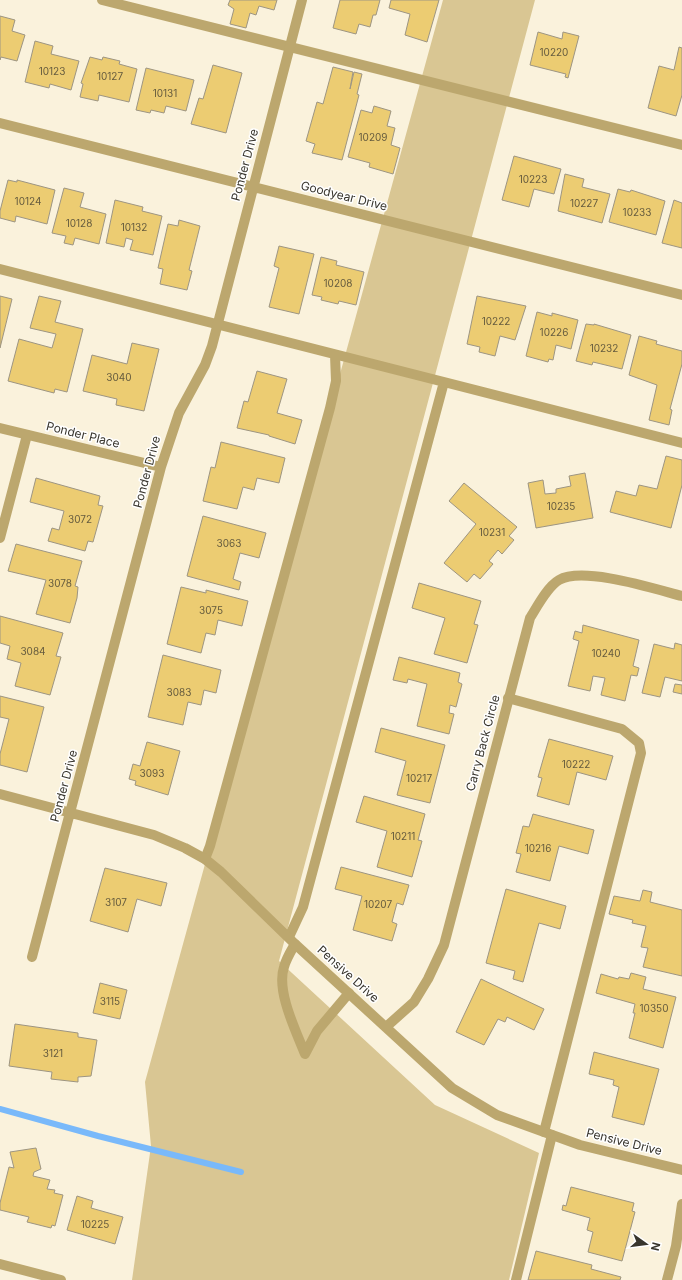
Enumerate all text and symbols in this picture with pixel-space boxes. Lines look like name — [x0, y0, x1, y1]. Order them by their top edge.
house number: 10220 — [540, 46, 568, 58]
house number: 10123 — [39, 65, 65, 77]
house number: 10127 — [97, 70, 123, 82]
house number: 10131 — [153, 87, 177, 99]
street label: Ponder Drive — [228, 127, 261, 203]
house number: 10209 — [359, 131, 387, 143]
house number: 10223 — [519, 173, 547, 185]
street label: Goodyear Drive — [299, 177, 389, 214]
house number: 10124 — [15, 195, 41, 207]
house number: 10227 — [570, 197, 598, 209]
house number: 10233 — [623, 206, 651, 218]
house number: 10128 — [66, 217, 92, 229]
house number: 10132 — [121, 221, 147, 233]
house number: 10208 — [324, 277, 352, 289]
house number: 10222 — [482, 315, 510, 327]
house number: 10226 — [540, 326, 568, 338]
house number: 10232 — [590, 342, 618, 354]
house number: 3040 — [106, 371, 132, 383]
street label: Ponder Place — [45, 418, 121, 451]
street label: Ponder Drive — [130, 434, 163, 510]
house number: 10235 — [547, 500, 575, 512]
house number: 3072 — [68, 513, 92, 525]
house number: 10231 — [479, 526, 505, 538]
house number: 3063 — [217, 537, 241, 549]
house number: 3078 — [48, 577, 72, 589]
house number: 3075 — [199, 604, 223, 616]
house number: 3084 — [20, 645, 46, 657]
house number: 10240 — [591, 647, 621, 659]
house number: 3083 — [167, 686, 191, 698]
street label: Carry Back Circle — [462, 693, 503, 793]
street label: Ponder Drive — [47, 748, 80, 824]
house number: 10222 — [562, 758, 590, 770]
house number: 3093 — [140, 767, 164, 779]
house number: 10217 — [406, 772, 432, 784]
house number: 10211 — [391, 830, 415, 842]
house number: 10216 — [525, 842, 551, 854]
house number: 3107 — [105, 896, 127, 908]
house number: 10207 — [364, 898, 392, 910]
street label: Pensive Drive — [314, 942, 382, 1005]
house number: 3115 — [100, 995, 120, 1007]
house number: 10350 — [640, 1002, 668, 1014]
house number: 3121 — [43, 1047, 63, 1059]
street label: Pensive Drive — [585, 1125, 664, 1158]
house number: 10225 — [81, 1218, 109, 1230]
north arrow — [626, 1224, 666, 1264]
text: N — [648, 1241, 664, 1252]

